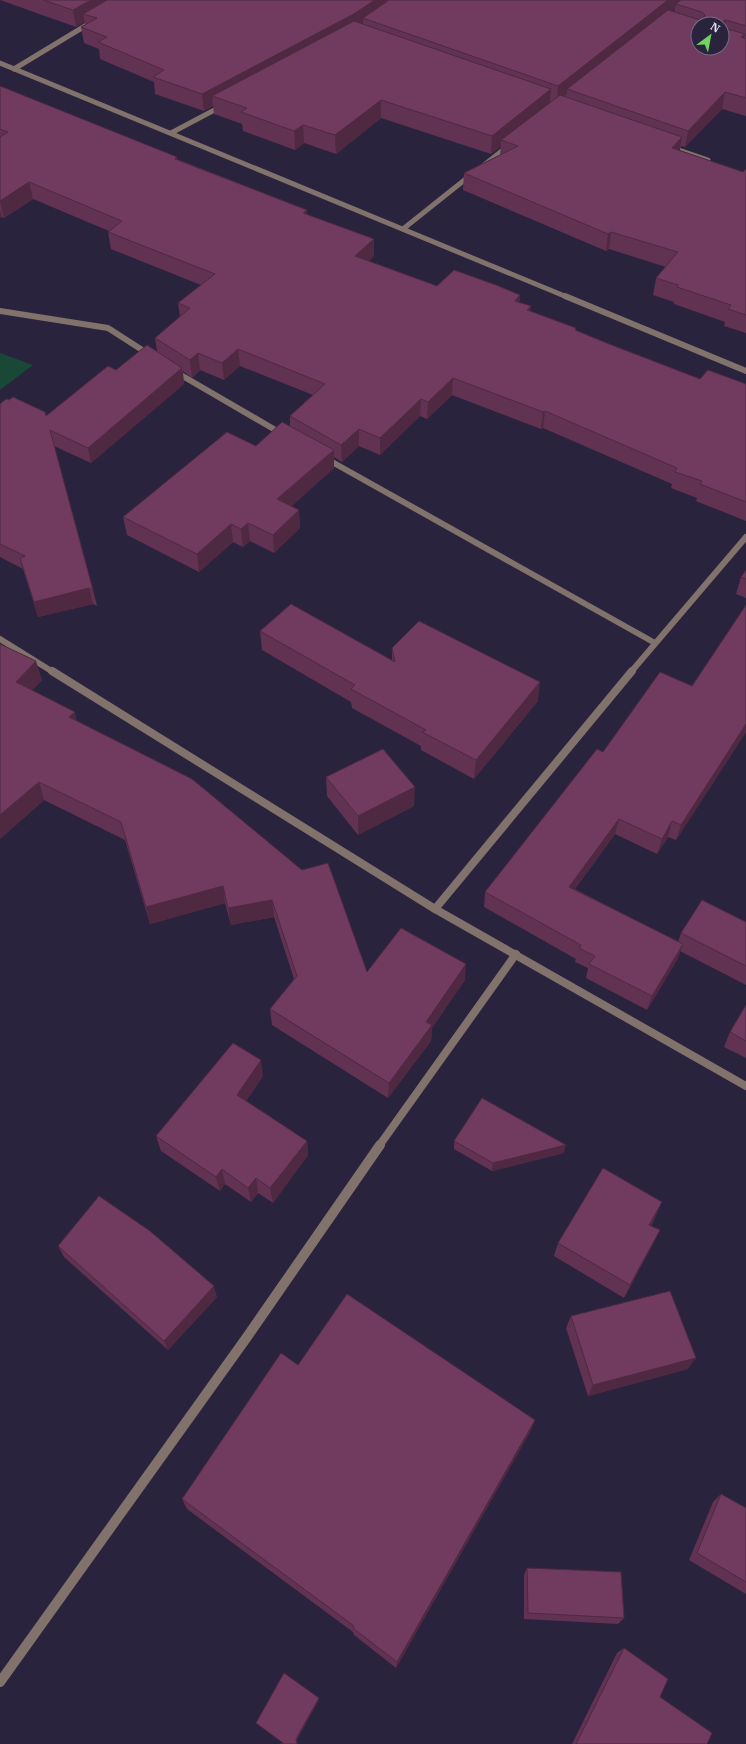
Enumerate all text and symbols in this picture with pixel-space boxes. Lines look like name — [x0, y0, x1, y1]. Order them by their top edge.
north arrow — [690, 16, 730, 56]
text: N — [708, 19, 723, 36]

